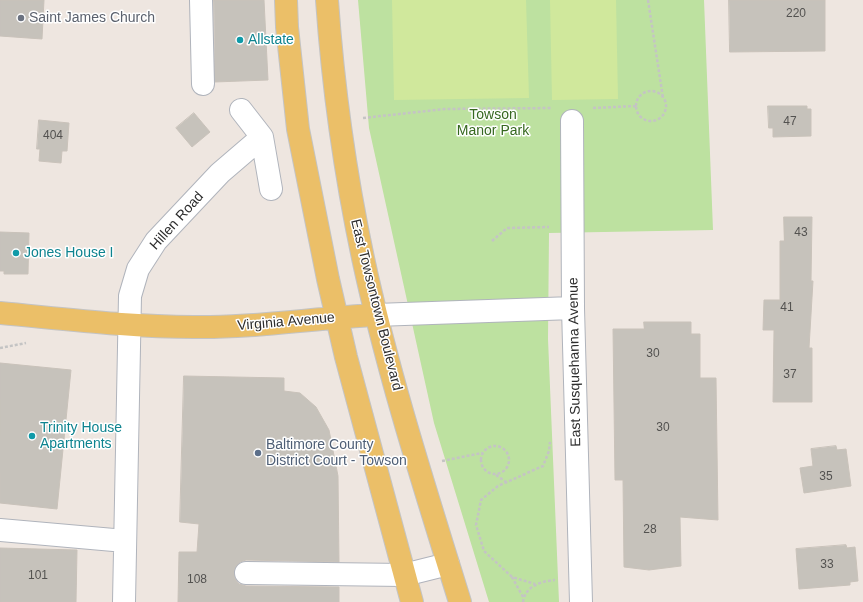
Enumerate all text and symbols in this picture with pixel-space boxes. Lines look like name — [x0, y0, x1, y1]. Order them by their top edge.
house number: 220 — [786, 7, 806, 21]
place label: Saint James Church — [29, 10, 155, 26]
marker: Saint James Church — [16, 13, 26, 23]
place label: Allstate — [248, 32, 294, 48]
marker: Allstate — [235, 35, 245, 45]
park label: Towson Manor Park — [457, 107, 529, 140]
house number: 47 — [783, 115, 797, 129]
house number: 404 — [43, 129, 63, 143]
street label: Hillen Road — [147, 188, 207, 254]
street label: East Towsontown Boulevard — [347, 218, 405, 392]
house number: 43 — [794, 226, 808, 240]
place label: Jones House I — [24, 245, 113, 261]
marker: Jones House I — [11, 248, 21, 258]
street label: East Susquehanna Avenue — [565, 277, 585, 447]
house number: 41 — [780, 301, 794, 315]
street label: Virginia Avenue — [237, 309, 335, 335]
house number: 30 — [646, 347, 660, 361]
house number: 37 — [783, 368, 797, 382]
place label: Trinity House Apartments — [40, 420, 122, 452]
house number: 30 — [656, 421, 670, 435]
marker: Trinity House Apartments — [27, 431, 37, 441]
place label: Baltimore County District Court - Towson — [266, 437, 407, 470]
marker: Baltimore County District Court - Towson — [253, 448, 263, 458]
house number: 35 — [819, 470, 833, 484]
house number: 28 — [643, 523, 657, 537]
house number: 33 — [820, 558, 834, 572]
house number: 101 — [28, 569, 48, 583]
house number: 108 — [187, 573, 207, 587]

